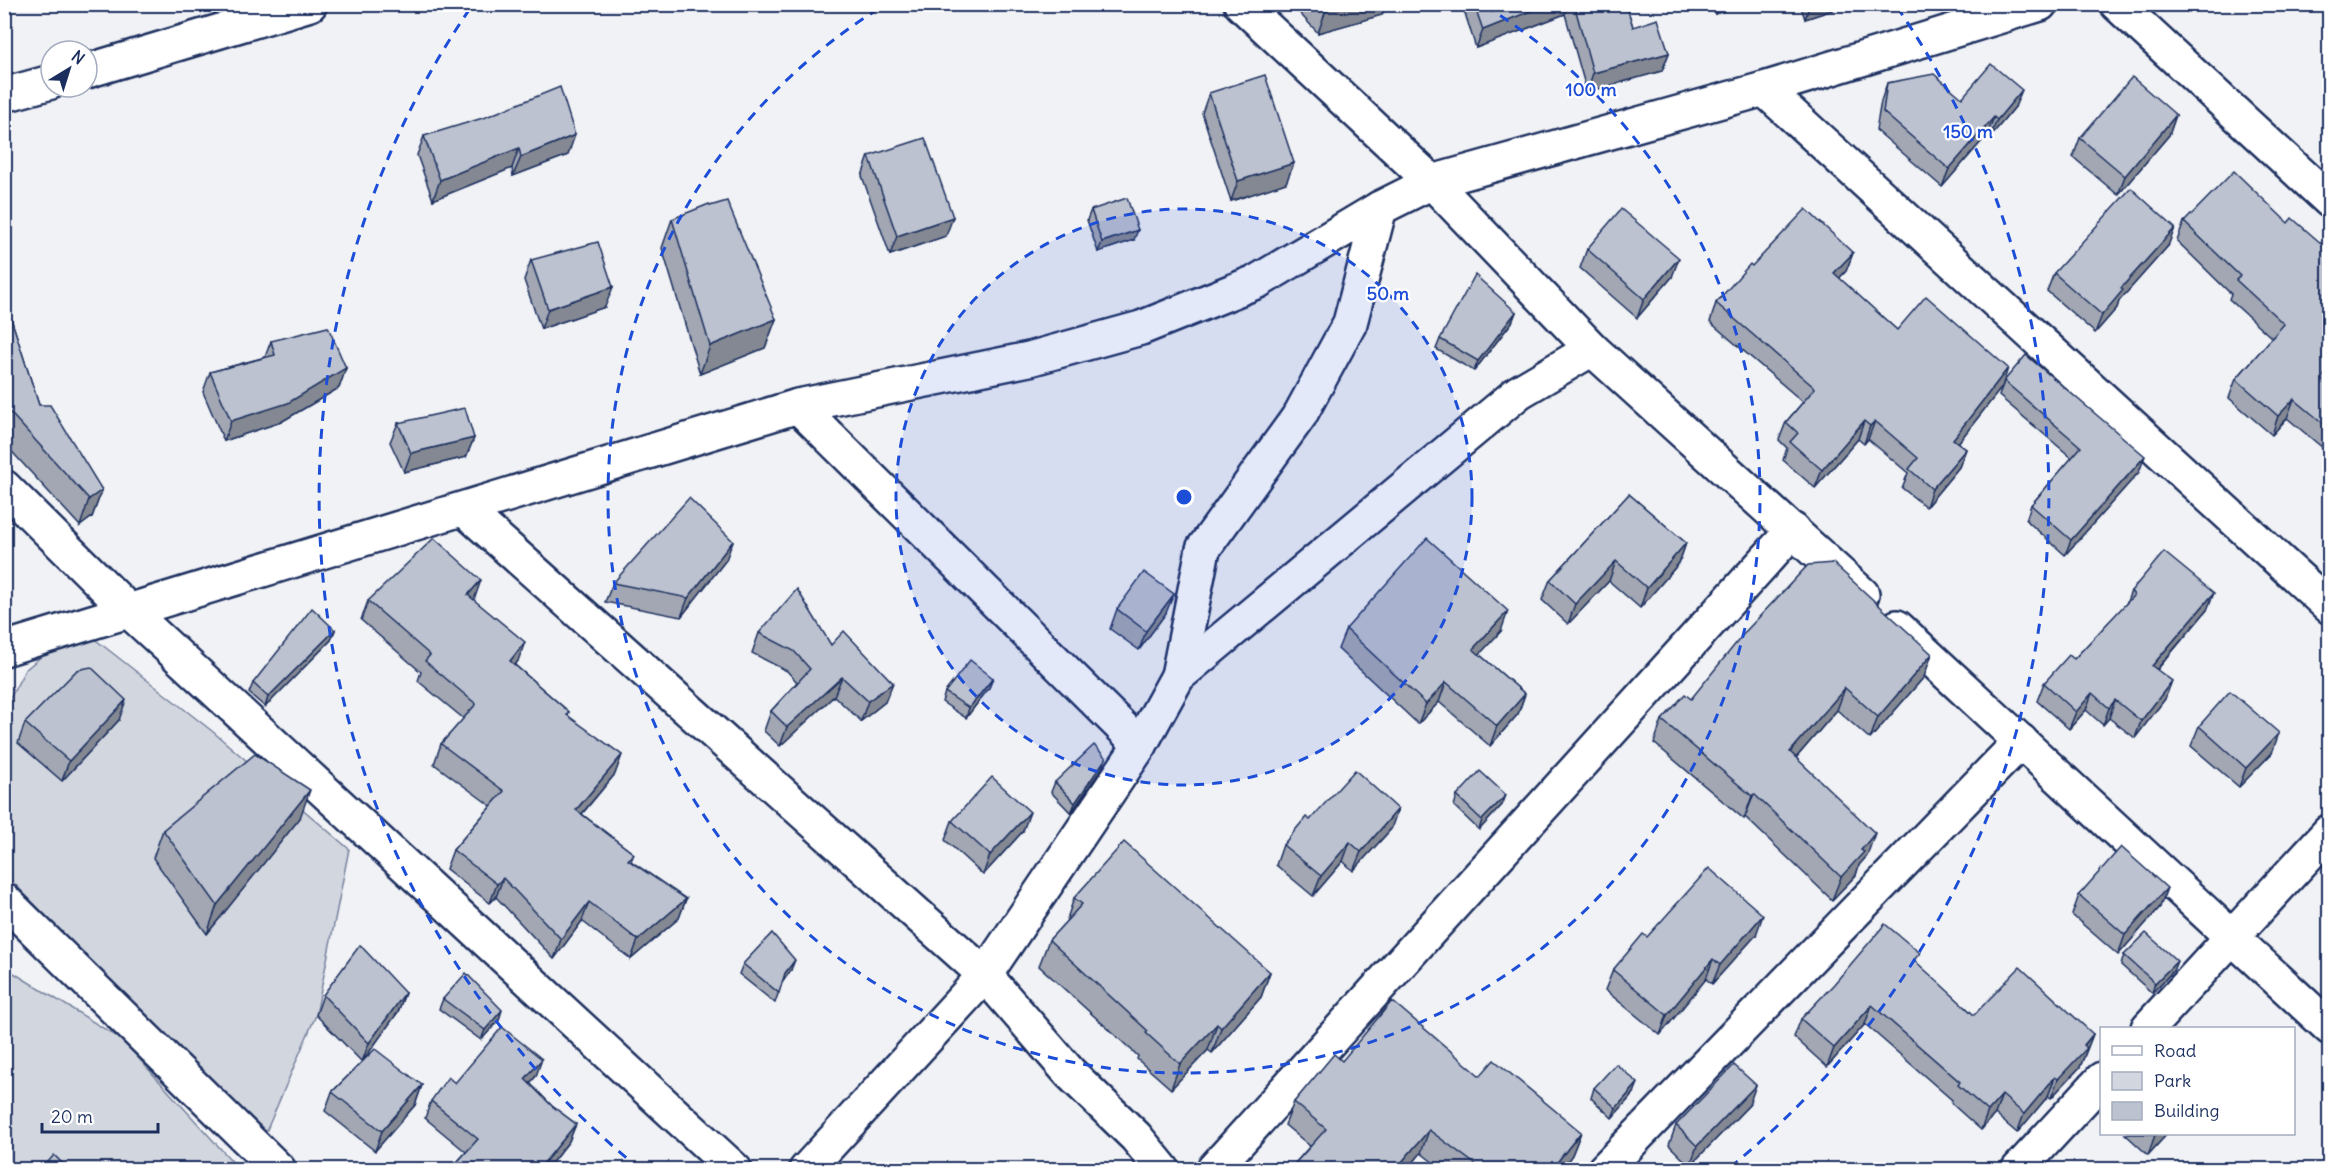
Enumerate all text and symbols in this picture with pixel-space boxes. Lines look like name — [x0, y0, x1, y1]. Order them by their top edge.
north arrow — [39, 39, 99, 99]
text: N — [68, 46, 89, 68]
text: 100 m — [1566, 78, 1617, 101]
text: 150 m — [1943, 120, 1993, 143]
text: 50 m — [1367, 282, 1409, 305]
centre of rings — [1174, 487, 1194, 507]
legend — [2100, 1027, 2295, 1135]
text: Road — [2154, 1039, 2197, 1062]
text: Park — [2154, 1069, 2191, 1092]
scale bar — [42, 1096, 158, 1134]
text: Building — [2154, 1099, 2219, 1122]
text: 20 m — [51, 1105, 93, 1128]

